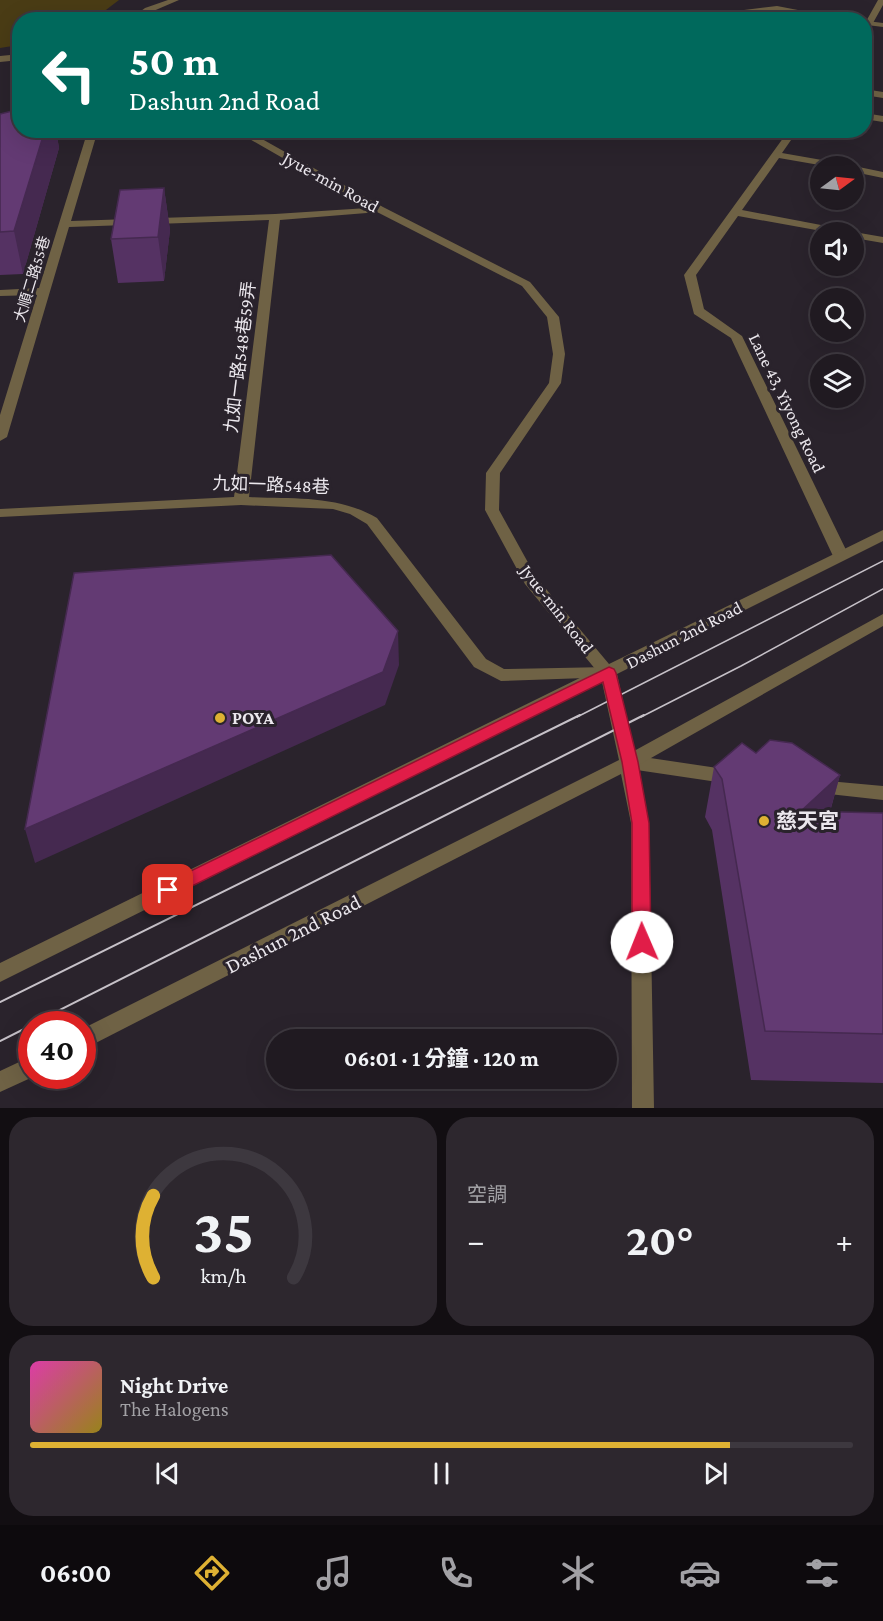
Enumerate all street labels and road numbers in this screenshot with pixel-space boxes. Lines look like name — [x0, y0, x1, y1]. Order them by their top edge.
street label: Jyue-min Road — [278, 146, 383, 217]
street label: 大順二路55巷 — [11, 234, 53, 324]
street label: 九如一路548巷59弄 — [221, 280, 259, 434]
street label: Lane 43, Yiyong Road — [745, 330, 830, 476]
street label: 九如一路548巷 — [212, 473, 330, 497]
street label: Jyue-min Road — [515, 559, 598, 658]
street label: Dashun 2nd Road — [623, 597, 746, 673]
street label: Dashun 2nd Road — [221, 890, 365, 978]

